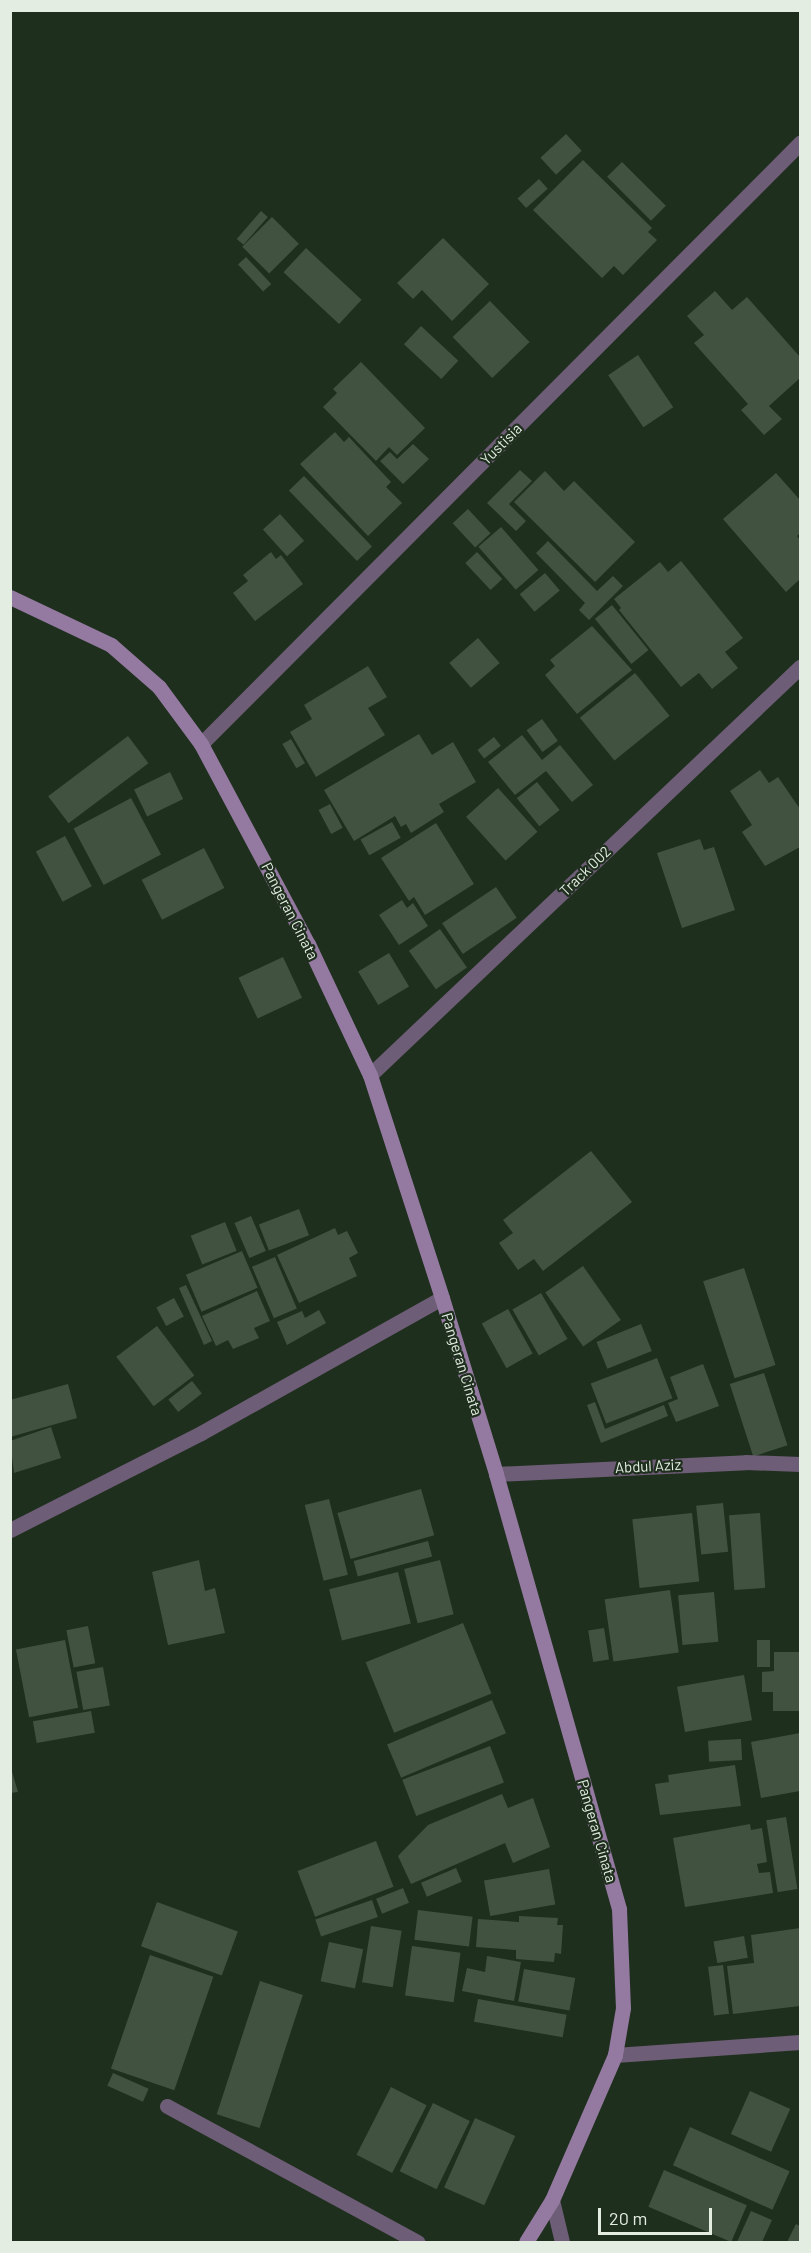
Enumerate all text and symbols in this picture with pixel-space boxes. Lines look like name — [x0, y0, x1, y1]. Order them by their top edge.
street label: Yustisia — [476, 419, 526, 469]
street label: Track 002 — [556, 842, 614, 900]
street label: Pangeran Cinata — [258, 859, 322, 963]
street label: Pangeran Cinata — [438, 1310, 486, 1418]
street label: Abdul Aziz — [614, 1455, 682, 1477]
street label: Pangeran Cinata — [574, 1777, 620, 1885]
scale bar — [601, 2196, 715, 2234]
text: 20 m — [609, 2207, 647, 2229]

